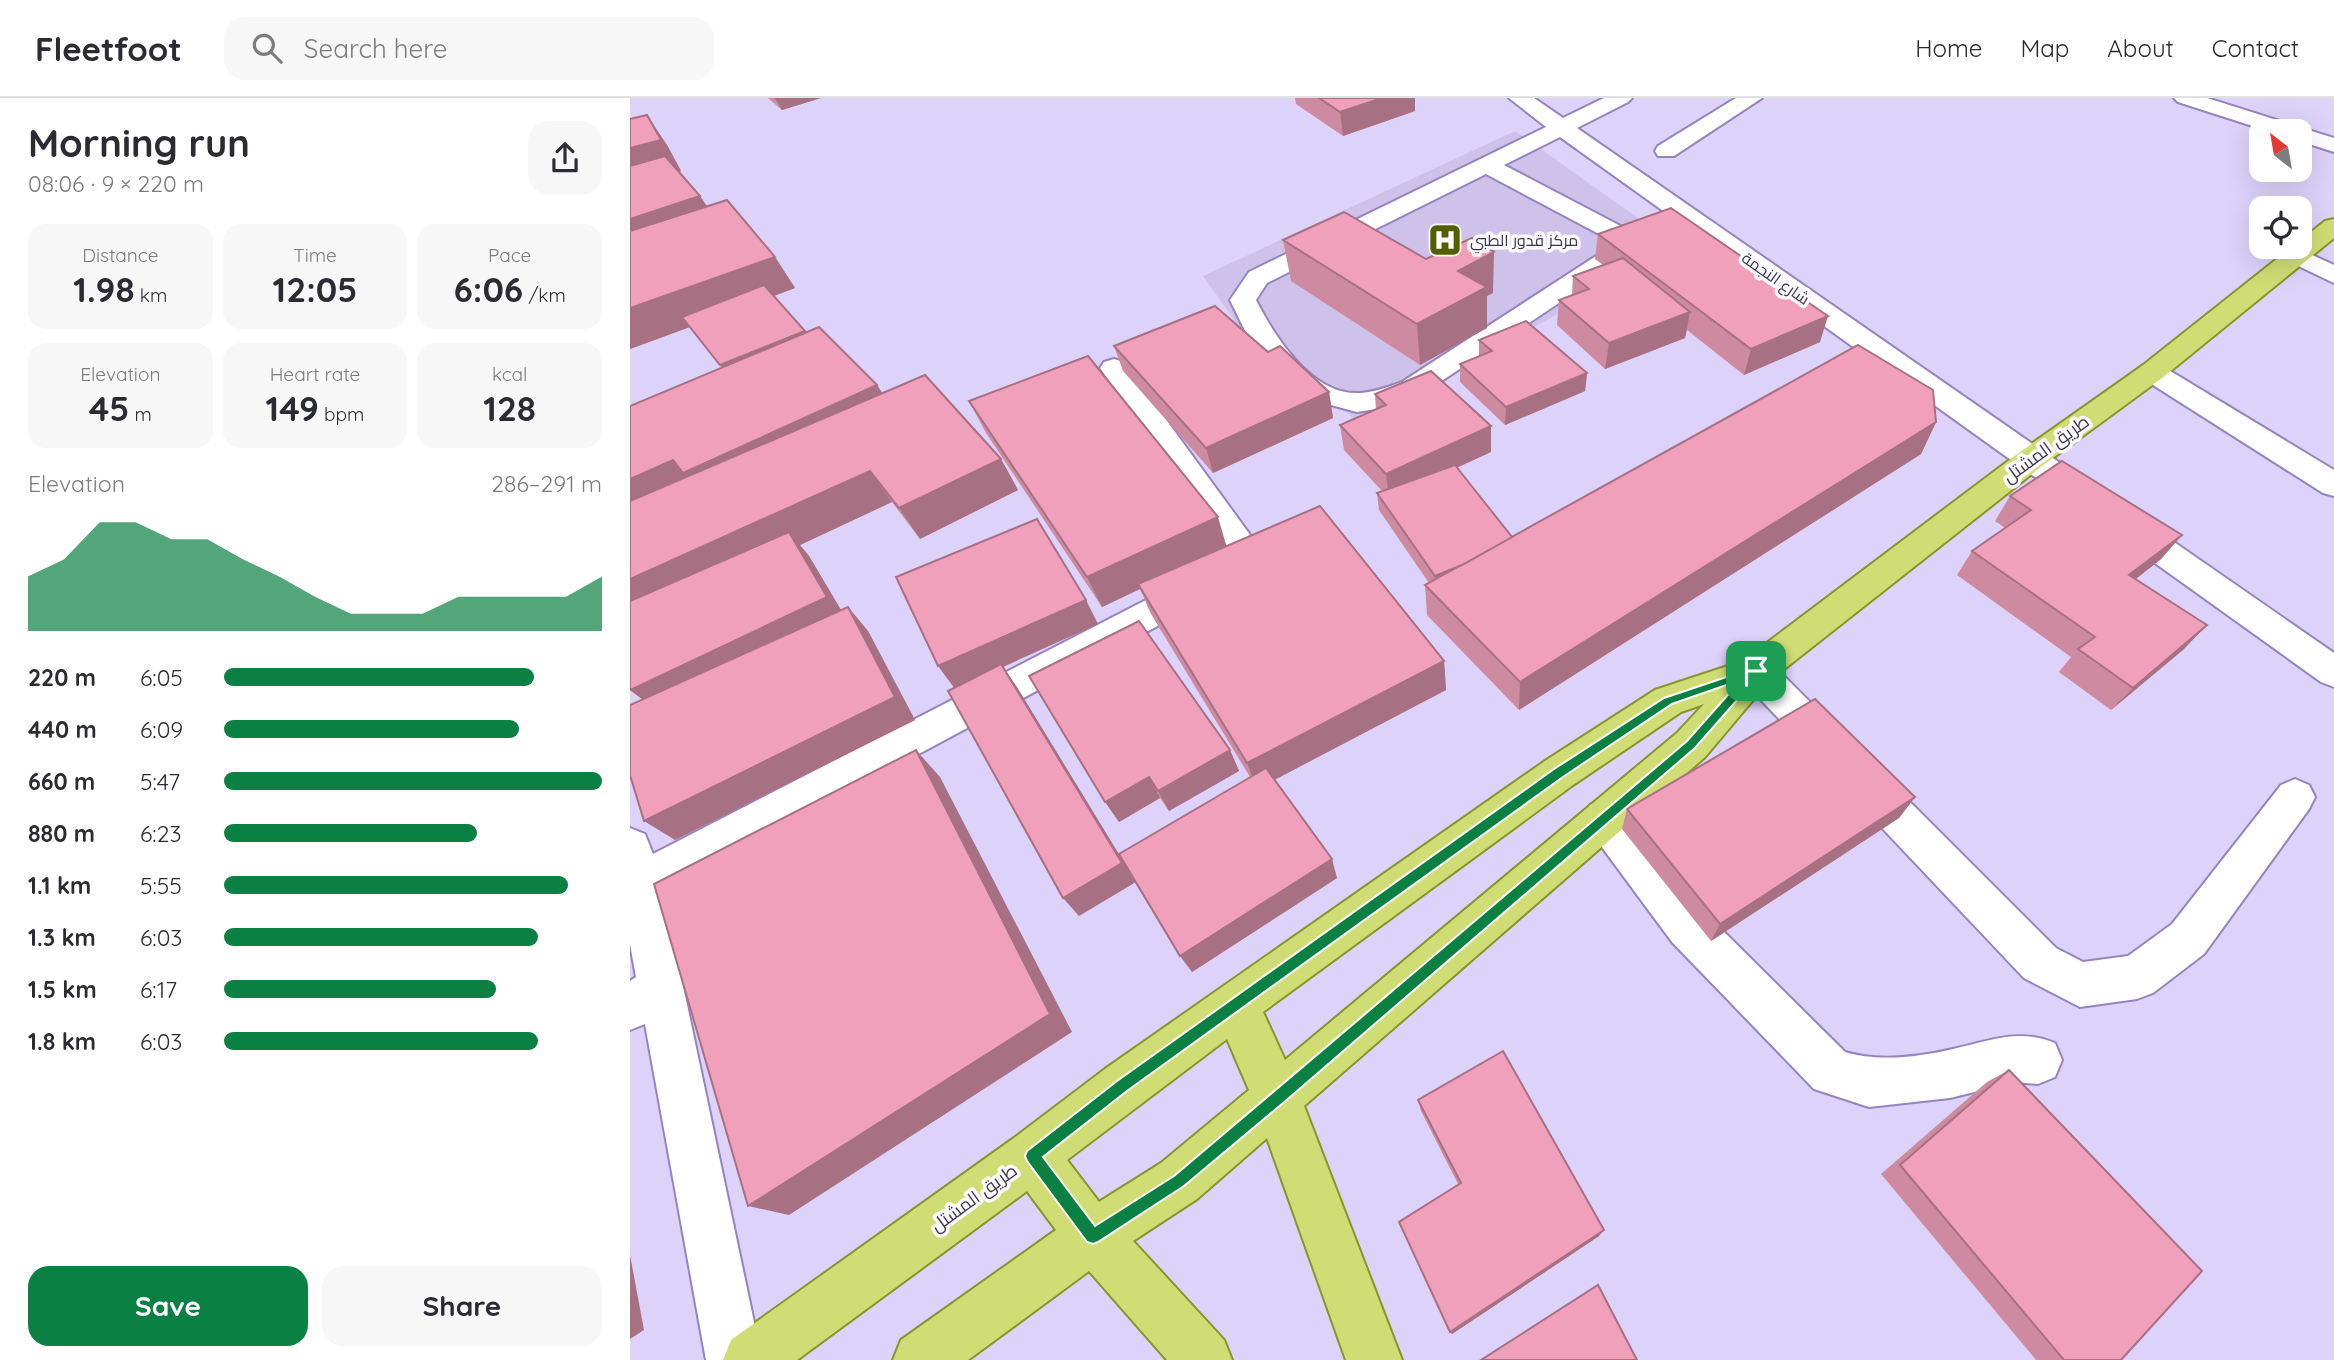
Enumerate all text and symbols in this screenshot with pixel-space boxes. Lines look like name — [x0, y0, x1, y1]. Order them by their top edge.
search box — [224, 17, 714, 80]
text: Fleetfoot — [35, 28, 182, 69]
icon: search — [248, 29, 286, 67]
text: Search here — [304, 32, 447, 65]
text: Home — [1915, 33, 1982, 63]
text: Map — [2020, 33, 2069, 63]
text: About — [2107, 33, 2174, 63]
text: Contact — [2212, 33, 2299, 63]
text: Morning run — [28, 119, 250, 167]
north arrow — [2249, 119, 2312, 182]
map controls — [2249, 119, 2312, 259]
button: share — [528, 121, 602, 195]
text: 08:06 · 9 × 220 m — [28, 169, 204, 198]
button: locate — [2249, 196, 2312, 259]
hospital icon: مركز قدور الطبي — [1426, 221, 1464, 259]
place label: مركز قدور الطبي — [1470, 230, 1578, 254]
text: Distance — [82, 243, 158, 267]
text: Time — [293, 243, 337, 267]
text: Pace — [488, 243, 531, 267]
street label: شارع النجمة — [1737, 247, 1814, 310]
text: 1.98 — [73, 267, 135, 311]
text: 12:05 — [273, 267, 357, 311]
text: 6:06 — [453, 267, 523, 311]
text: km — [135, 283, 167, 307]
text: /km — [523, 283, 566, 307]
text: Elevation — [80, 362, 160, 386]
text: Heart rate — [270, 362, 360, 386]
text: kcal — [492, 362, 527, 386]
text: 45 — [89, 386, 129, 430]
text: 149 — [266, 386, 319, 430]
text: 128 — [483, 386, 536, 430]
text: m — [129, 402, 152, 426]
text: bpm — [319, 402, 364, 426]
street label: طريق المشتل — [1998, 410, 2094, 488]
text: Elevation — [28, 469, 125, 498]
text: 286–291 m — [491, 469, 602, 498]
pin — [1726, 641, 1786, 701]
icon: arrive — [1737, 652, 1775, 690]
text: 220 m — [28, 663, 96, 692]
text: 6:05 — [140, 663, 183, 692]
text: 440 m — [28, 715, 97, 744]
text: 6:09 — [140, 715, 183, 744]
text: 660 m — [28, 767, 95, 796]
text: 5:47 — [140, 767, 180, 796]
text: 880 m — [28, 819, 95, 848]
text: 6:23 — [140, 819, 181, 848]
text: 1.1 km — [28, 871, 91, 900]
text: 5:55 — [140, 871, 182, 900]
text: 1.3 km — [28, 923, 96, 952]
text: 6:03 — [140, 923, 182, 952]
text: 1.5 km — [28, 975, 97, 1004]
text: 6:17 — [140, 975, 177, 1004]
text: 1.8 km — [28, 1027, 96, 1056]
text: 6:03 — [140, 1027, 182, 1056]
street label: طريق المشتل — [926, 1159, 1022, 1237]
button: Save — [28, 1266, 308, 1346]
button: Share — [322, 1266, 602, 1346]

